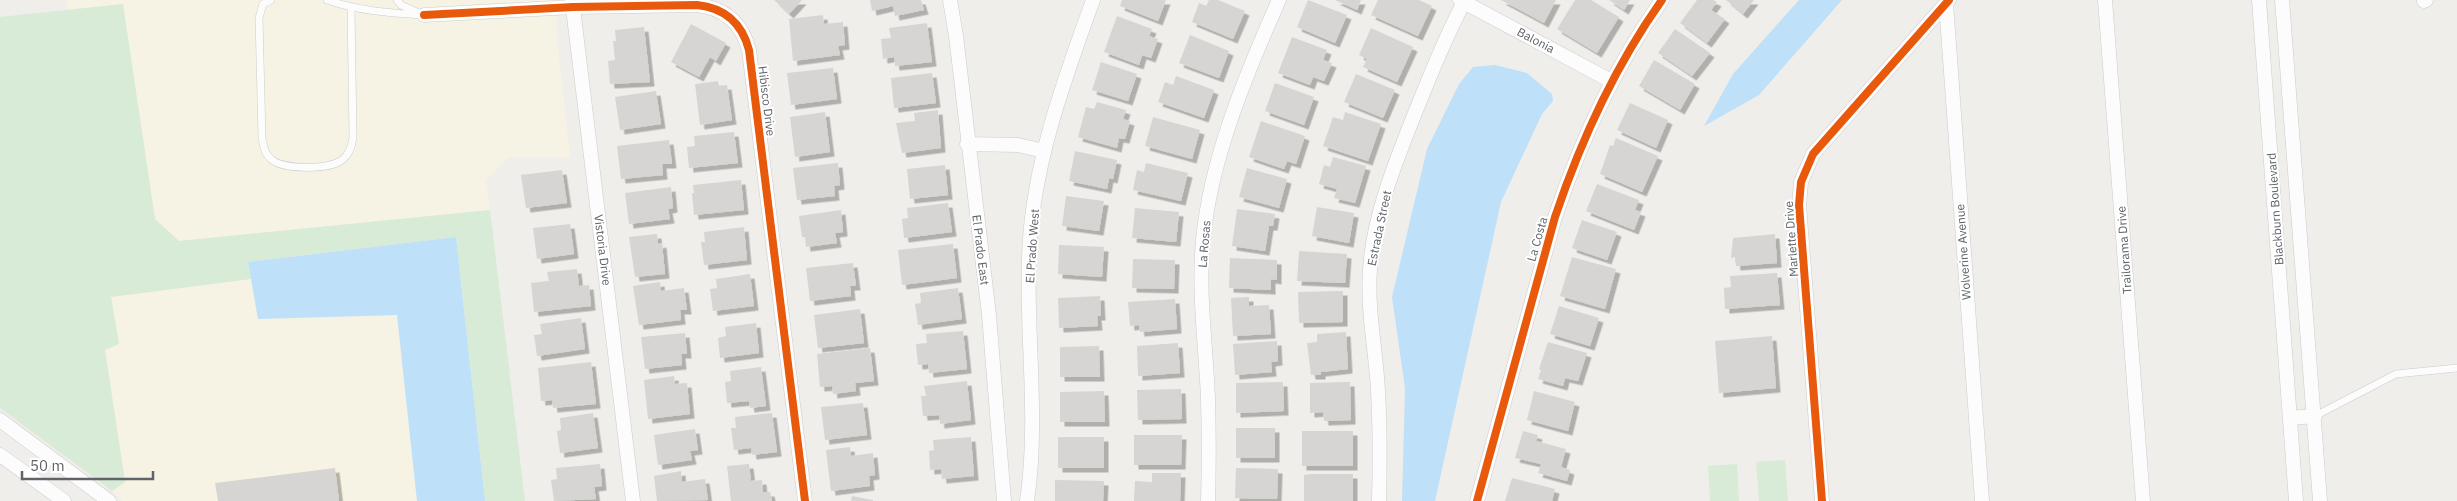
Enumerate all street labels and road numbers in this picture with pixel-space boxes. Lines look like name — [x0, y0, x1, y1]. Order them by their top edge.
street label: Balonia — [1515, 24, 1558, 56]
street label: Hibisco Drive — [755, 65, 779, 137]
street label: Blackburn Boulevard — [2264, 152, 2286, 266]
street label: Estrada Street — [1364, 189, 1394, 267]
street label: Marlette Drive — [1781, 200, 1801, 277]
street label: Wolverine Avenue — [1952, 203, 1974, 301]
street label: Trailorama Drive — [2113, 205, 2135, 295]
street label: El Prado West — [1022, 208, 1042, 284]
street label: Vistoria Drive — [591, 214, 615, 287]
street label: El Prado East — [969, 214, 993, 286]
street label: La Costa — [1523, 214, 1551, 263]
street label: La Rosas — [1194, 220, 1214, 268]

